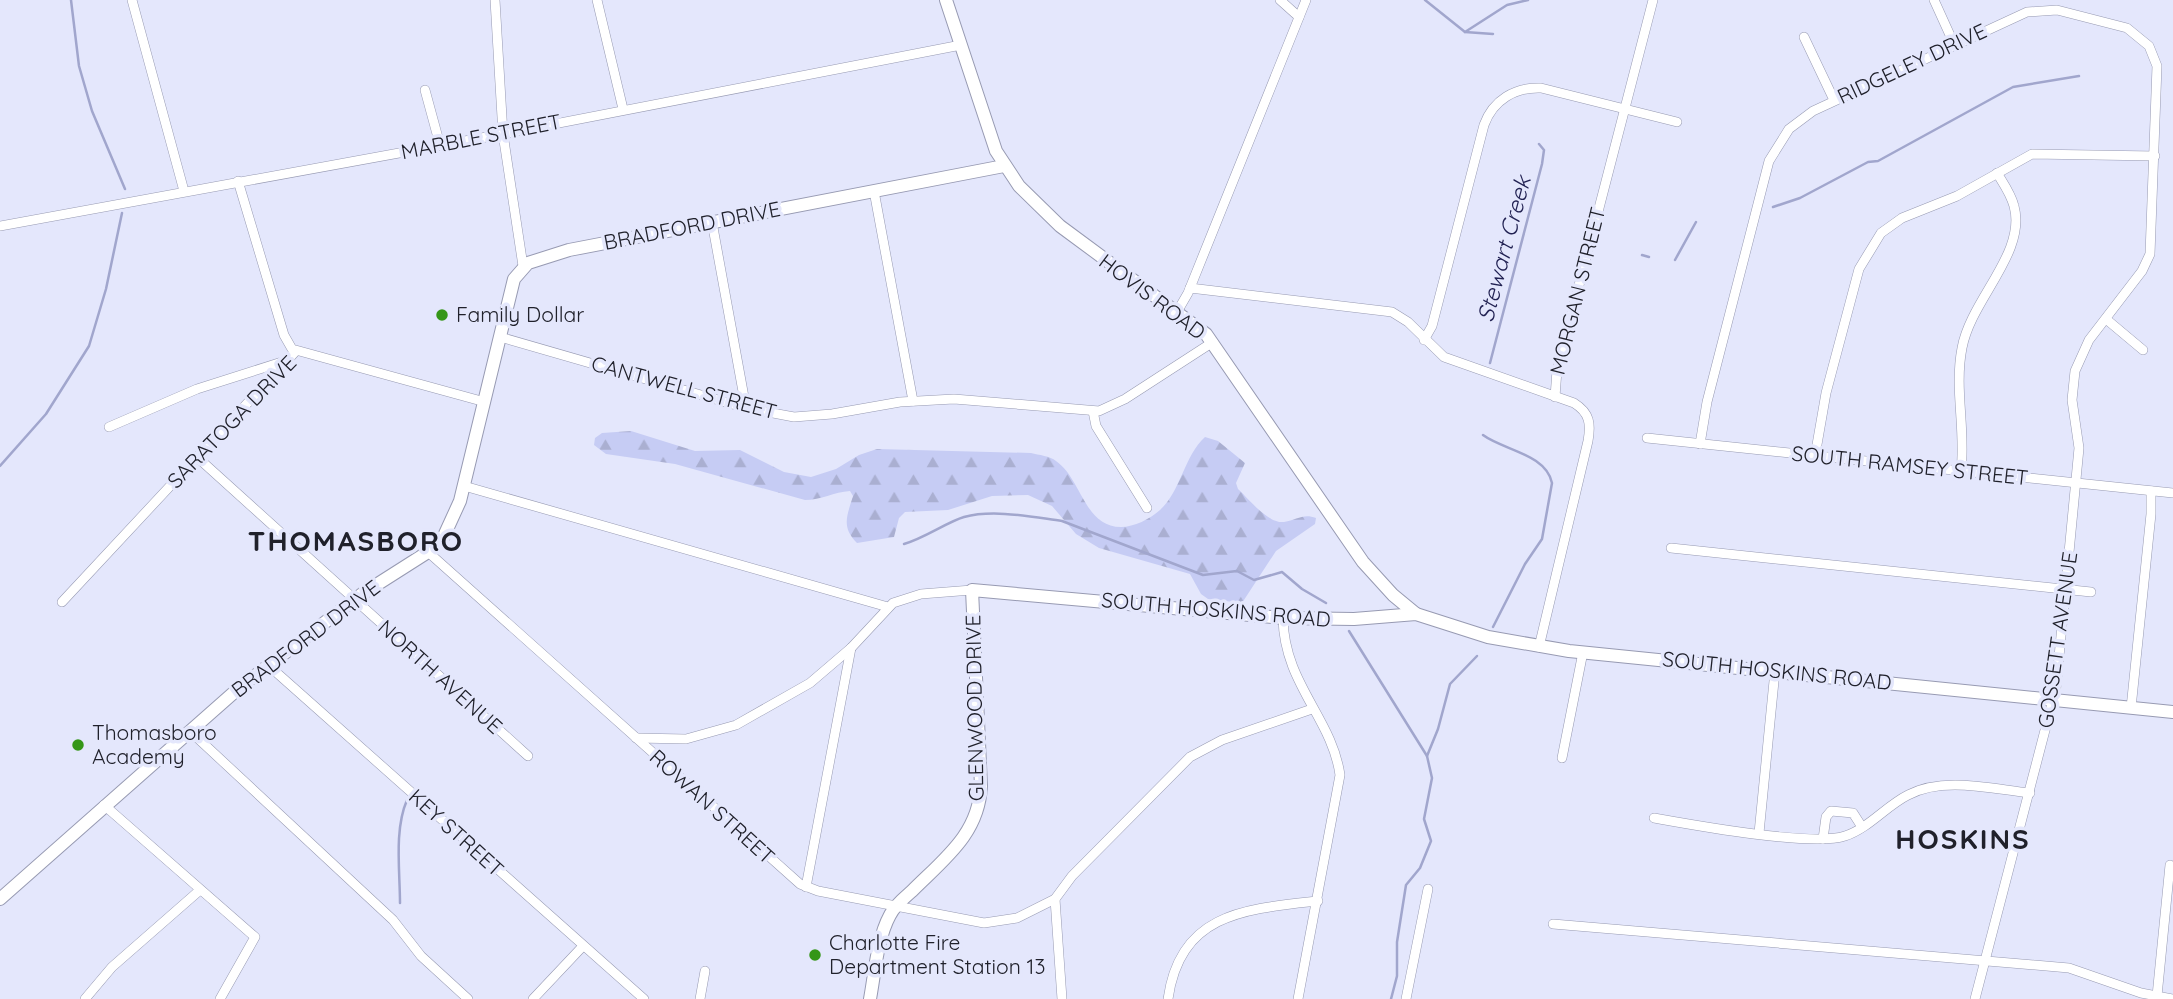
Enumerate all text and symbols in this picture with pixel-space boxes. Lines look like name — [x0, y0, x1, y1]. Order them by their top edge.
street label: RIDGELEY DRIVE — [1833, 17, 1990, 109]
street label: MARBLE STREET — [399, 108, 563, 164]
water label: Stewart Creek — [1470, 171, 1537, 325]
street label: BRADFORD DRIVE — [601, 195, 782, 255]
street label: MORGAN STREET — [1544, 204, 1610, 377]
street label: HOVIS ROAD — [1094, 248, 1211, 345]
place label: Family Dollar — [456, 301, 584, 327]
marker: Family Dollar — [434, 307, 450, 323]
street label: SARATOGA DRIVE — [161, 349, 301, 493]
street label: CANTWELL STREET — [589, 350, 780, 424]
street label: SOUTH RAMSEY STREET — [1791, 440, 2030, 490]
district label: THOMASBORO — [248, 523, 464, 558]
street label: GOSSETT AVENUE — [2032, 550, 2082, 730]
street label: BRADFORD DRIVE — [226, 574, 385, 703]
street label: SOUTH HOSKINS ROAD — [1100, 586, 1332, 632]
street label: NORTH AVENUE — [373, 614, 508, 739]
street label: GLENWOOD DRIVE — [959, 615, 989, 801]
street label: SOUTH HOSKINS ROAD — [1661, 645, 1893, 695]
place label: Thomasboro Academy — [92, 719, 217, 769]
marker: Thomasboro Academy — [70, 737, 86, 753]
street label: ROWAN STREET — [645, 743, 781, 869]
street label: KEY STREET — [404, 783, 509, 882]
district label: HOSKINS — [1895, 821, 2031, 856]
place label: Charlotte Fire Department Station 13 — [829, 929, 1045, 979]
marker: Charlotte Fire Department Station 13 — [807, 947, 823, 963]

